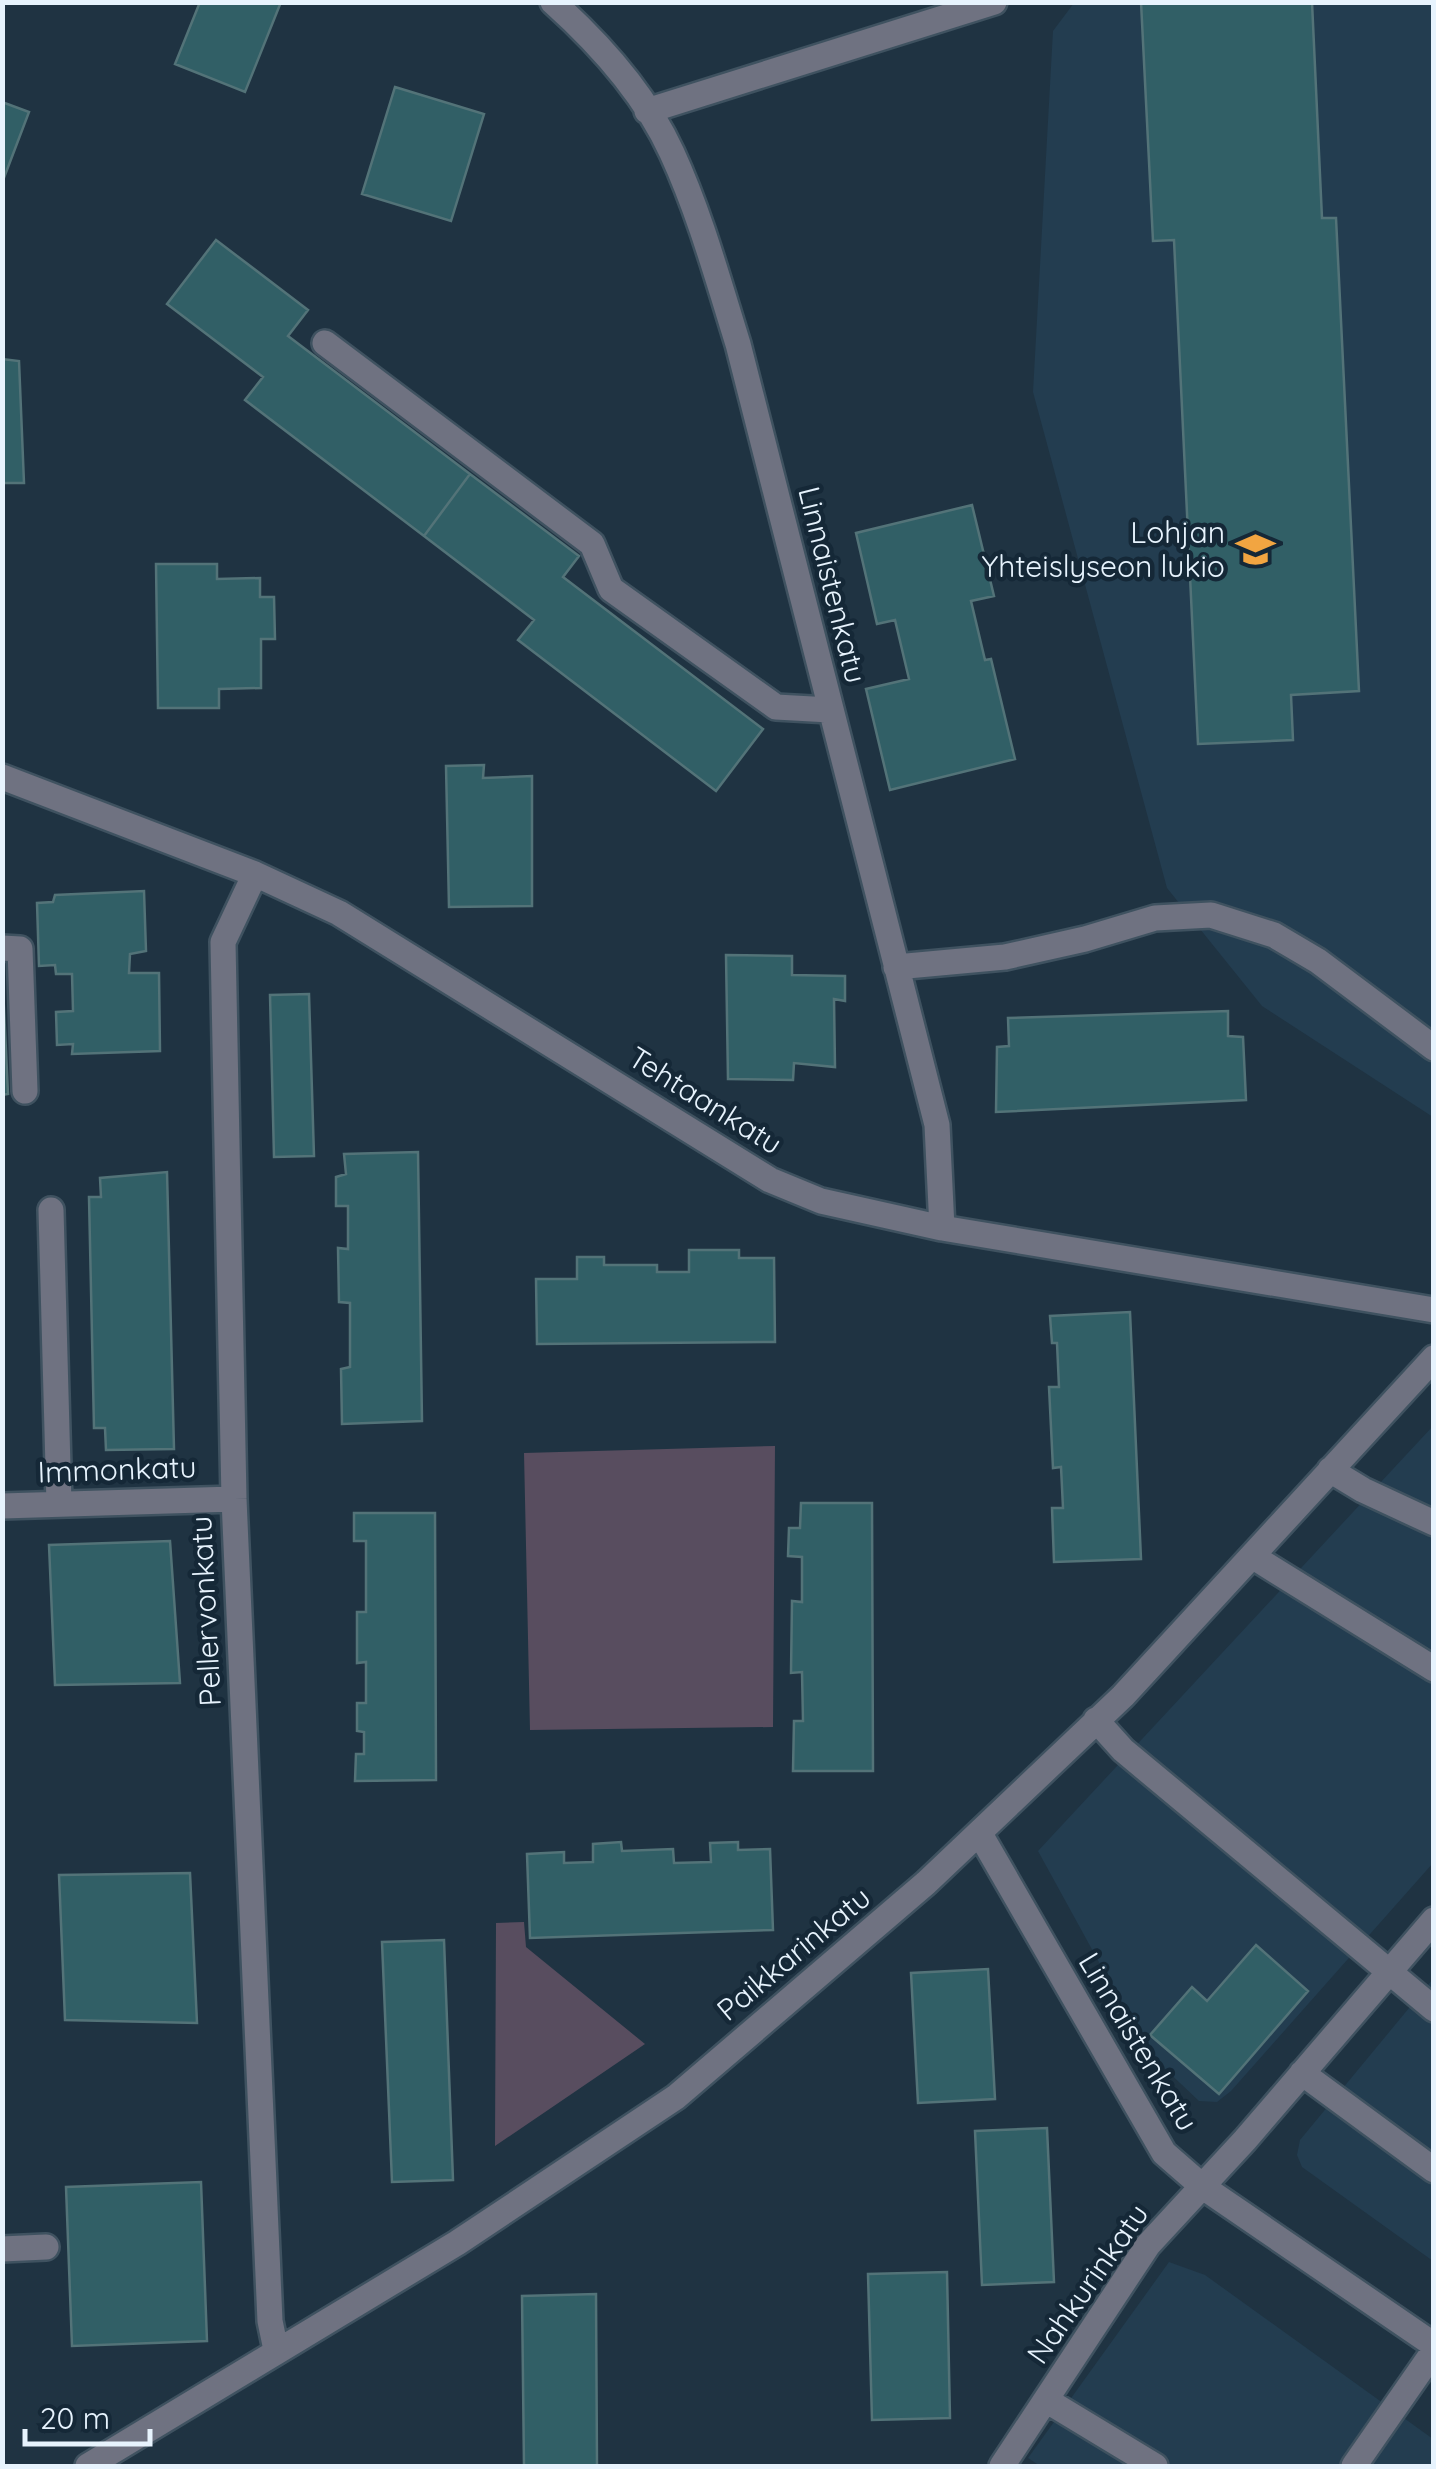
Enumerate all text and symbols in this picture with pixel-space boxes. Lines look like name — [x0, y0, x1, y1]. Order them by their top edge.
street label: Linnaistenkatu — [790, 482, 876, 687]
place label: Lohjan Yhteislyseon lukio — [981, 513, 1225, 585]
school or university icon: Lohjan Yhteislyseon lukio — [1234, 529, 1276, 571]
street label: Tehtaankatu — [622, 1038, 789, 1162]
street label: Immonkatu — [37, 1447, 197, 1491]
street label: Pellervonkatu — [181, 1515, 229, 1707]
street label: Paikkarinkatu — [709, 1878, 878, 2029]
street label: Linnaistenkatu — [1071, 1945, 1207, 2138]
street label: Nahkurinkatu — [1018, 2196, 1156, 2371]
scale bar — [25, 2384, 150, 2446]
text: 20 m — [40, 2399, 110, 2437]

